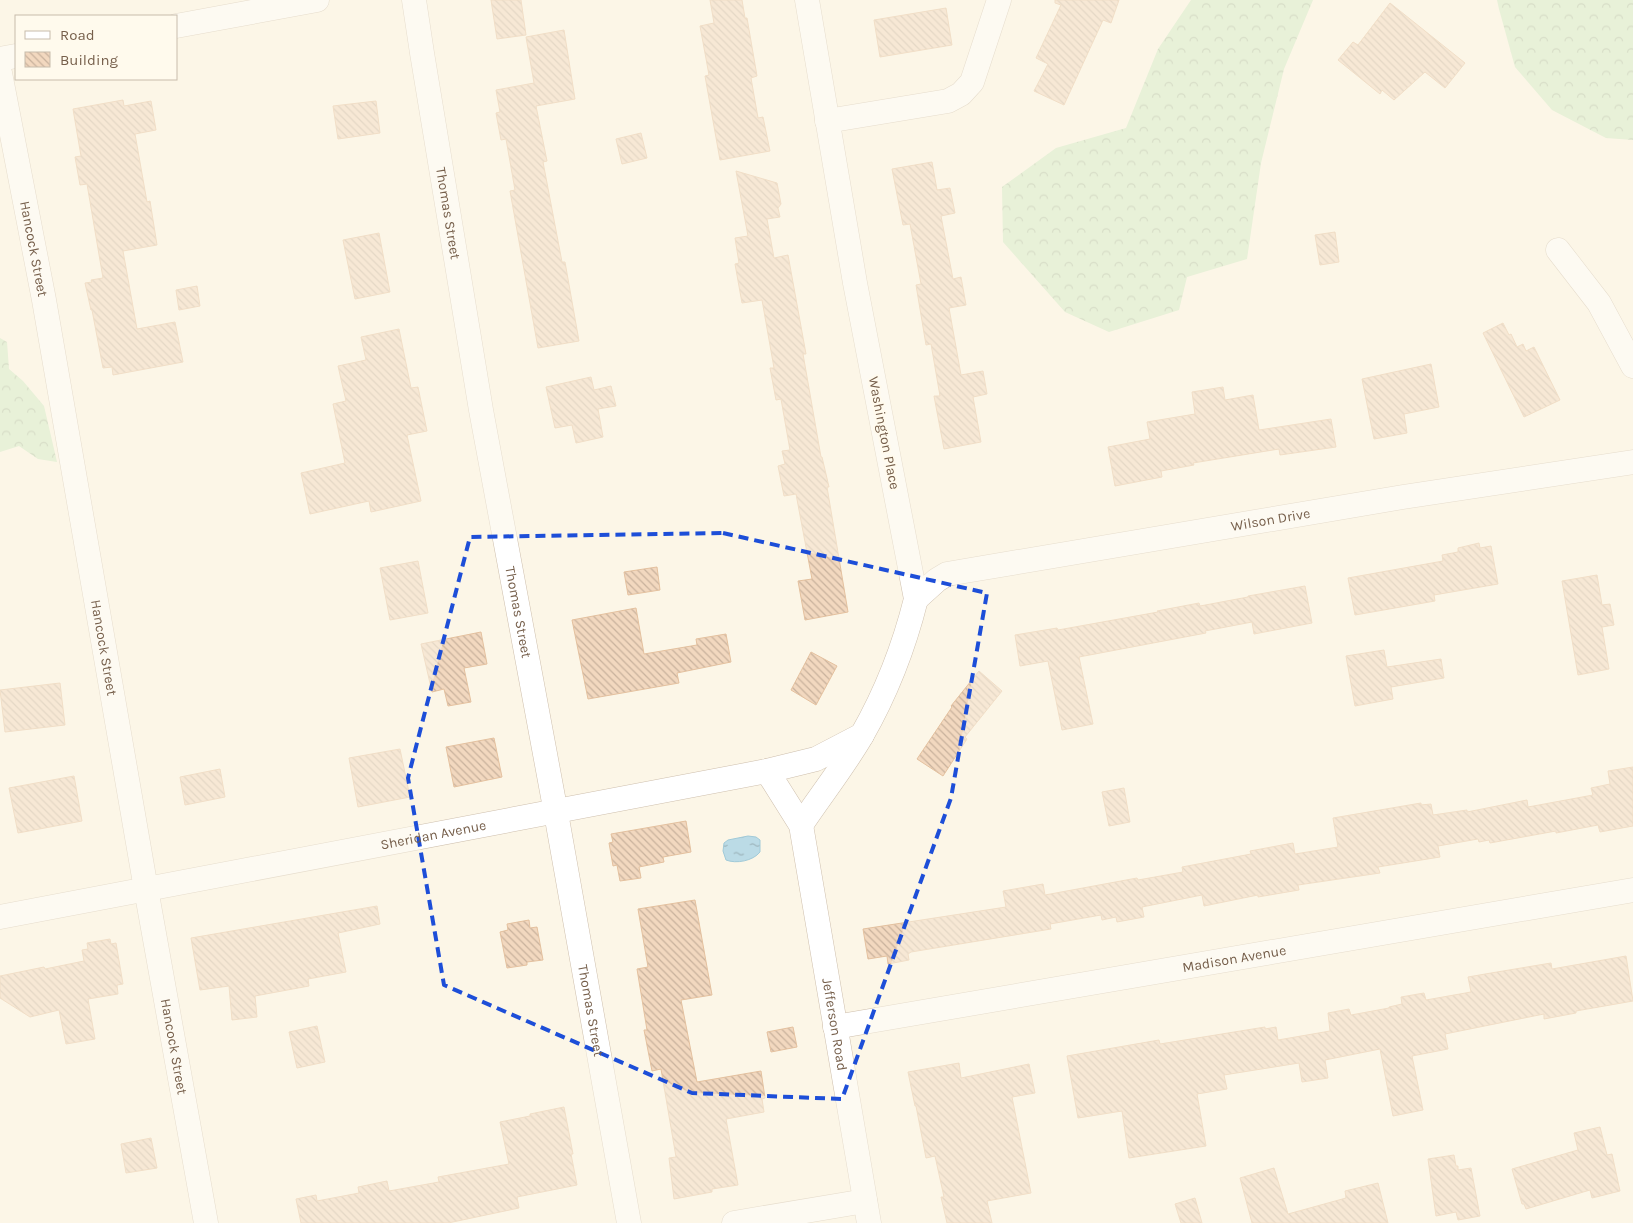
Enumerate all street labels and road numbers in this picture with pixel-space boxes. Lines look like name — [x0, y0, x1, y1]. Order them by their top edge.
street label: Thomas Street — [433, 166, 464, 261]
street label: Hancock Street — [16, 199, 52, 298]
street label: Washington Place — [865, 375, 903, 491]
street label: Wilson Drive — [1229, 504, 1311, 534]
street label: Thomas Street — [502, 565, 535, 659]
street label: Hancock Street — [88, 598, 121, 697]
street label: Sheridan Avenue — [379, 816, 488, 853]
street label: Madison Avenue — [1181, 941, 1287, 976]
street label: Thomas Street — [575, 963, 608, 1058]
street label: Jefferson Road — [819, 977, 851, 1072]
street label: Hancock Street — [157, 997, 191, 1096]

